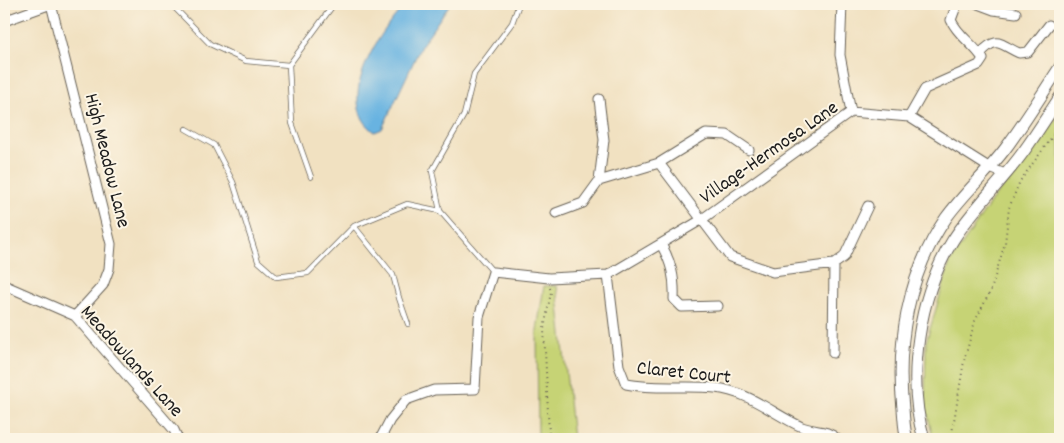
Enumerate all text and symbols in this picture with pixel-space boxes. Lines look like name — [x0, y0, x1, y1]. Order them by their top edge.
street label: High Meadow Lane — [76, 91, 136, 231]
street label: Village-Hermosa Lane — [695, 95, 845, 212]
street label: Meadowlands Lane — [73, 300, 189, 424]
street label: Claret Court — [635, 355, 732, 393]

